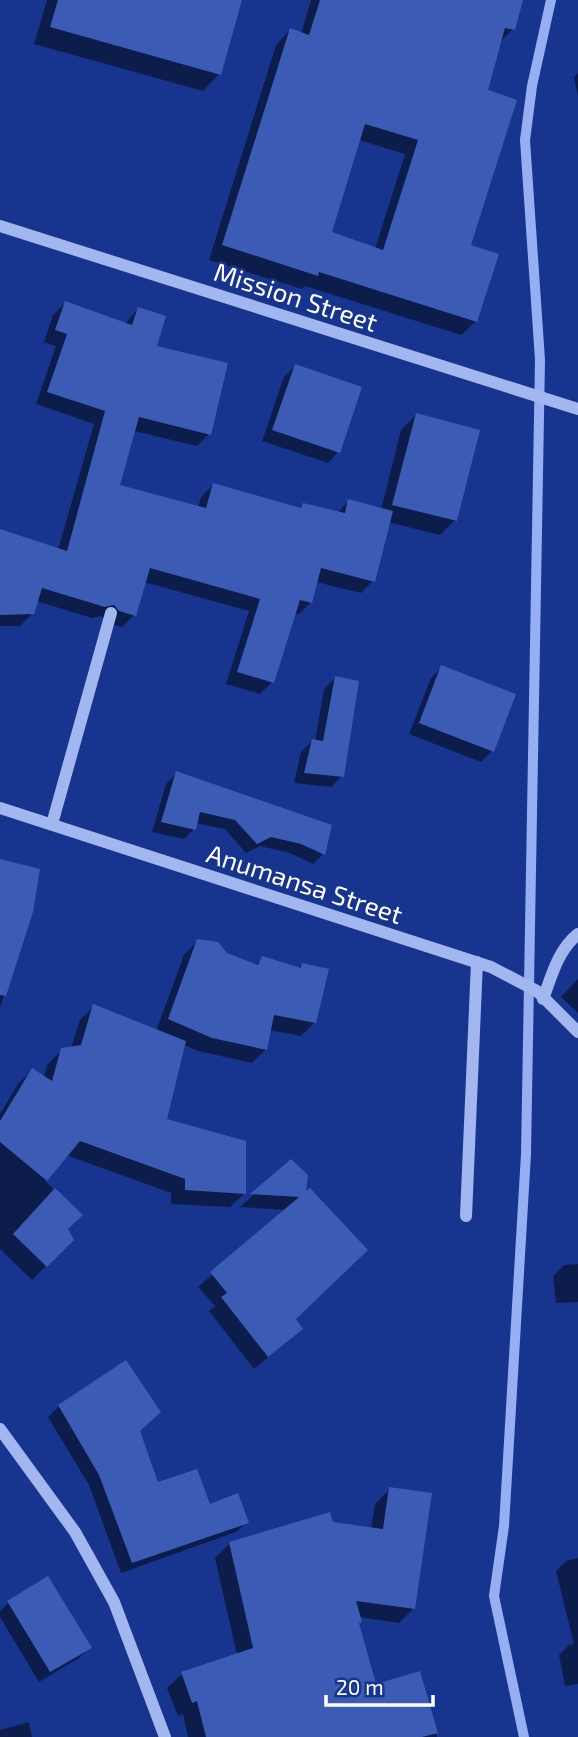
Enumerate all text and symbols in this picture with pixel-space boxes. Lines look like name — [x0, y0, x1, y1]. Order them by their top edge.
street label: Mission Street — [210, 255, 382, 337]
street label: Anumansa Street — [203, 837, 407, 929]
scale bar — [326, 1664, 433, 1708]
text: 20 m — [336, 1674, 384, 1699]

